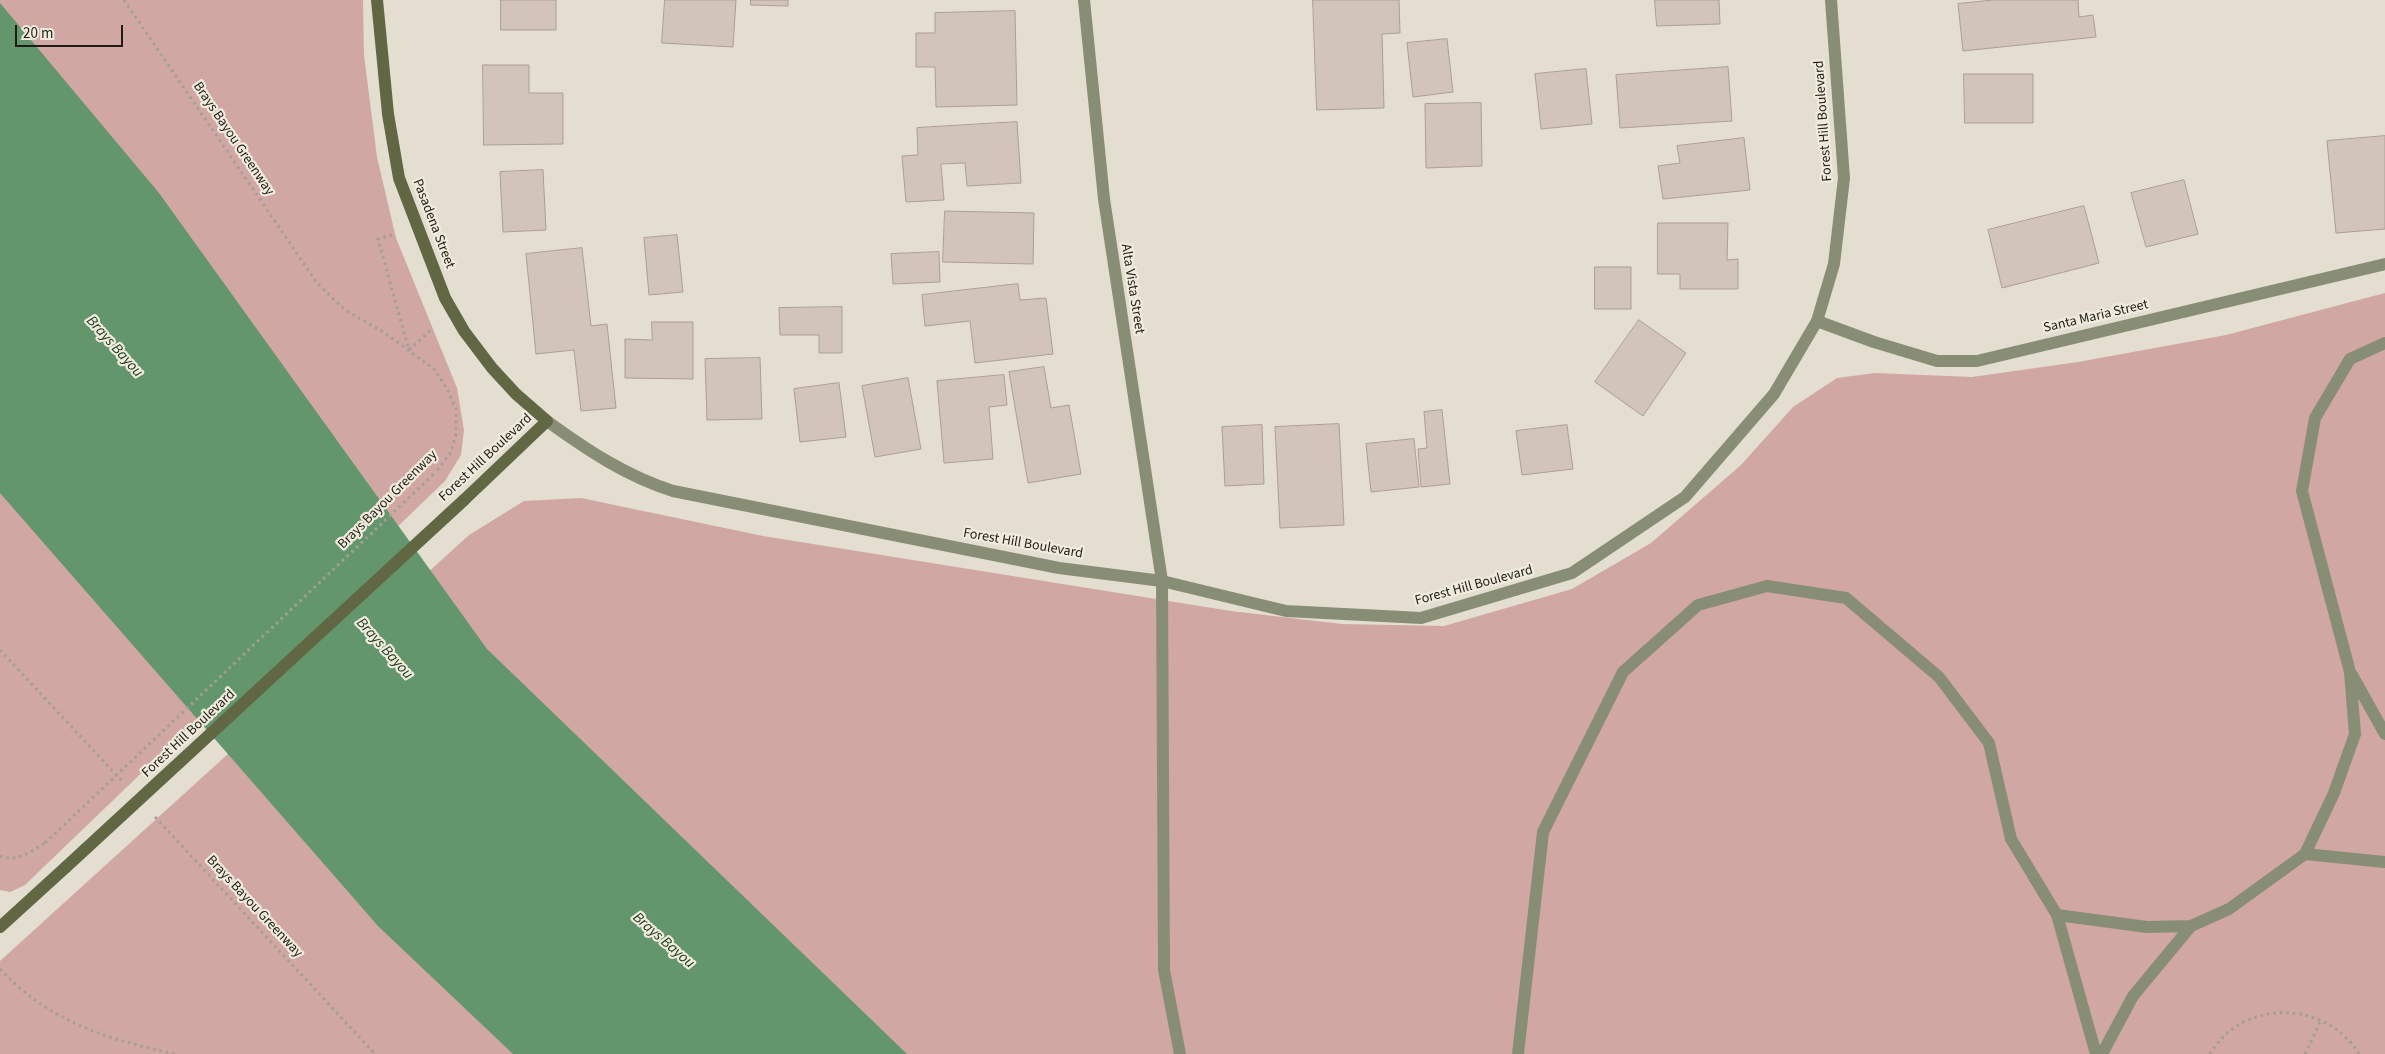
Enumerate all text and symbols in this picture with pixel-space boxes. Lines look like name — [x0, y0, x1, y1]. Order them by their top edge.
scale bar — [18, 15, 125, 47]
text: 20 m — [23, 23, 53, 44]
street label: Forest Hill Boulevard — [1811, 60, 1837, 182]
street label: Brays Bayou Greenway — [189, 79, 277, 199]
street label: Pasadena Street — [408, 177, 458, 271]
street label: Alta Vista Street — [1117, 243, 1147, 335]
street label: Santa Maria Street — [2042, 297, 2150, 337]
water label: Brays Bayou — [82, 313, 146, 381]
street label: Forest Hill Boulevard — [436, 410, 536, 506]
street label: Brays Bayou Greenway — [335, 447, 441, 553]
street label: Forest Hill Boulevard — [962, 525, 1084, 563]
street label: Forest Hill Boulevard — [1413, 562, 1535, 610]
water label: Brays Bayou — [352, 615, 416, 683]
street label: Forest Hill Boulevard — [139, 686, 239, 782]
street label: Brays Bayou Greenway — [202, 853, 306, 961]
water label: Brays Bayou — [628, 909, 698, 973]

